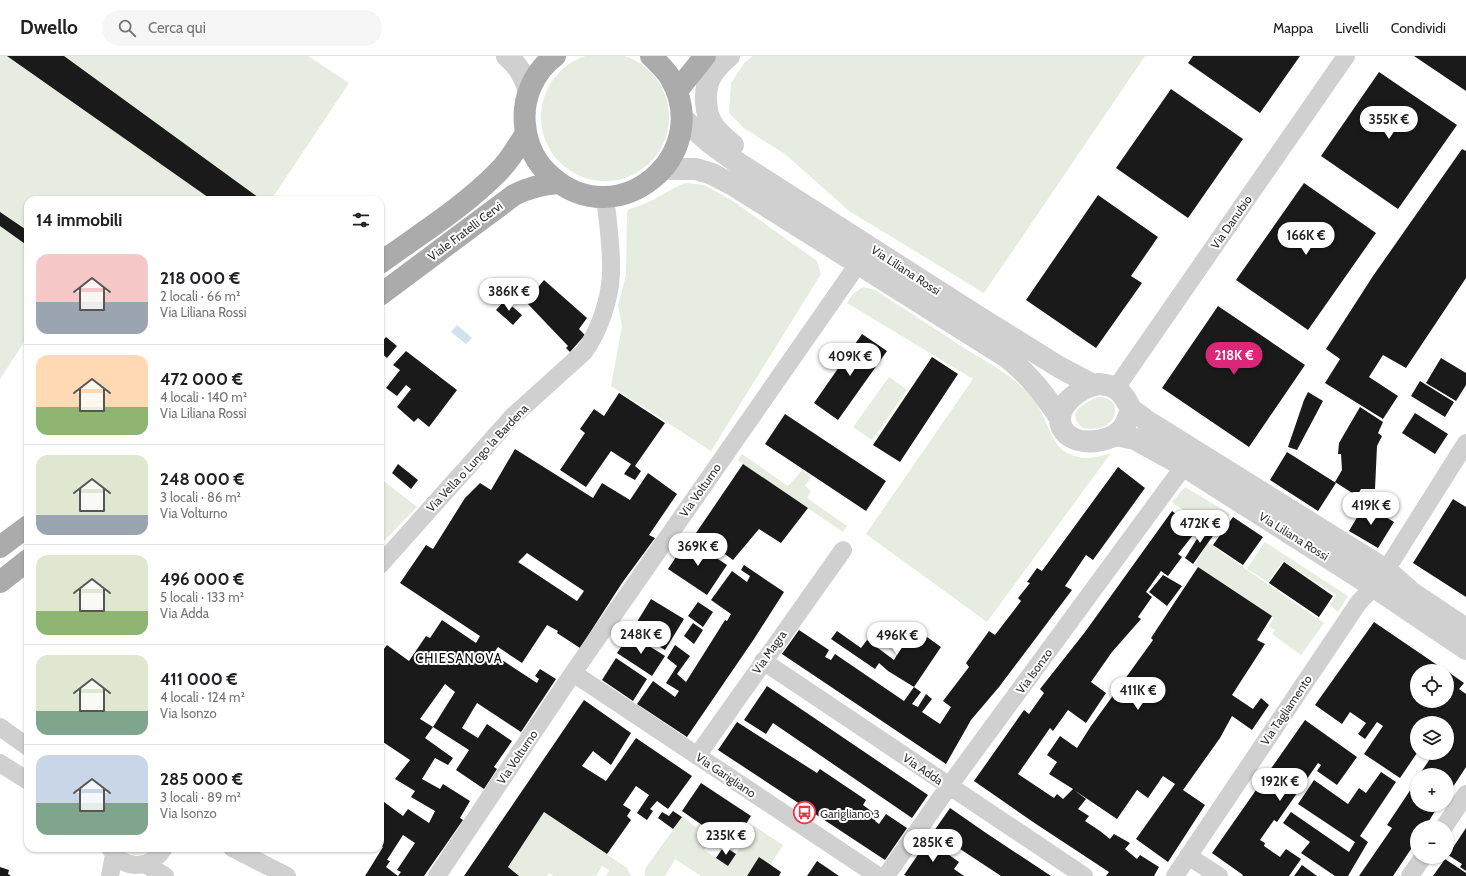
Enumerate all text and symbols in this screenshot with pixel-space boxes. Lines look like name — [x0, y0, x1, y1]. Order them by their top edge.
search box — [102, 10, 382, 46]
text: Dwello — [20, 16, 78, 39]
icon: search — [116, 17, 138, 39]
text: Cerca qui — [148, 19, 206, 37]
text: Mappa — [1273, 19, 1313, 37]
text: Livelli — [1335, 19, 1369, 37]
text: Condividi — [1391, 19, 1446, 37]
pin: 355K € — [1356, 106, 1422, 140]
text: 355K € — [1369, 111, 1409, 127]
street label: Via Danubio — [1207, 192, 1255, 252]
street label: Viale Fratelli Cervi — [425, 198, 505, 264]
icon: filters — [350, 209, 372, 231]
text: 14 immobili — [36, 210, 122, 230]
pin: 166K € — [1273, 222, 1339, 256]
text: 166K € — [1287, 227, 1325, 243]
street label: Via Liliana Rossi — [868, 242, 944, 298]
text: 218 000 € — [160, 268, 240, 288]
icon: home — [68, 270, 116, 318]
pin: 386K € — [476, 278, 542, 312]
text: 386K € — [488, 283, 530, 299]
text: 2 locali · 66 m² — [160, 288, 240, 304]
text: Via Liliana Rossi — [160, 304, 246, 320]
pin: 218K € — [1201, 342, 1267, 376]
pin: 409K € — [817, 343, 883, 377]
text: 218K € — [1215, 347, 1253, 363]
text: 409K € — [828, 348, 872, 364]
text: 472 000 € — [160, 369, 243, 389]
icon: home — [68, 371, 116, 419]
text: 4 locali · 140 m² — [160, 389, 247, 405]
street label: Via Vella o Lungo la Bardena — [423, 401, 531, 515]
text: Via Liliana Rossi — [160, 405, 246, 421]
street label: Via Volturno — [676, 460, 724, 520]
text: 248 000 € — [160, 469, 244, 489]
icon: home — [68, 471, 116, 519]
text: 3 locali · 86 m² — [160, 489, 241, 505]
pin: 419K € — [1338, 492, 1404, 526]
text: 419K € — [1351, 497, 1391, 513]
text: Via Volturno — [160, 505, 227, 521]
street label: Via Liliana Rossi — [1256, 508, 1332, 564]
pin: 472K € — [1167, 510, 1233, 544]
text: 472K € — [1180, 515, 1221, 531]
pin: 369K € — [665, 533, 731, 567]
text: 369K € — [677, 538, 719, 554]
text: 496 000 € — [160, 569, 244, 589]
icon: home — [68, 571, 116, 619]
text: 5 locali · 133 m² — [160, 589, 244, 605]
text: Via Adda — [160, 605, 209, 621]
pin: 248K € — [608, 621, 674, 655]
pin: 496K € — [864, 622, 930, 656]
text: 248K € — [620, 626, 662, 642]
street label: Via Magra — [749, 627, 790, 677]
text: 496K € — [876, 627, 918, 643]
street label: Via Isonzo — [1013, 645, 1056, 697]
district label: CHIESANOVA — [415, 650, 503, 666]
map controls — [1410, 664, 1454, 864]
button: locate — [1410, 664, 1454, 708]
text: 411 000 € — [160, 669, 238, 689]
icon: home — [68, 671, 116, 719]
street label: Via Tagliamento — [1257, 672, 1315, 748]
pin: 411K € — [1105, 677, 1171, 711]
text: 411K € — [1120, 682, 1156, 698]
text: 4 locali · 124 m² — [160, 689, 245, 705]
text: Via Isonzo — [160, 705, 217, 721]
button: layers — [1410, 716, 1454, 760]
street label: Via Volturno — [493, 727, 541, 787]
street label: Via Garigliano — [693, 749, 759, 801]
street label: Via Adda — [900, 750, 946, 788]
pin: 192K € — [1247, 768, 1313, 802]
button: + — [1410, 768, 1454, 812]
text: 285 000 € — [160, 769, 243, 789]
icon: home — [68, 771, 116, 819]
text: 192K € — [1261, 773, 1299, 789]
text: 3 locali · 89 m² — [160, 789, 241, 805]
bus stop icon: Garigliano 3 — [791, 800, 817, 826]
text: Via Isonzo — [160, 805, 217, 821]
place label: Garigliano 3 — [820, 806, 880, 821]
button: − — [1410, 820, 1454, 864]
pin: 235K € — [693, 822, 759, 856]
text: 235K € — [706, 827, 746, 843]
pin: 285K € — [900, 829, 966, 863]
text: 285K € — [912, 834, 954, 850]

